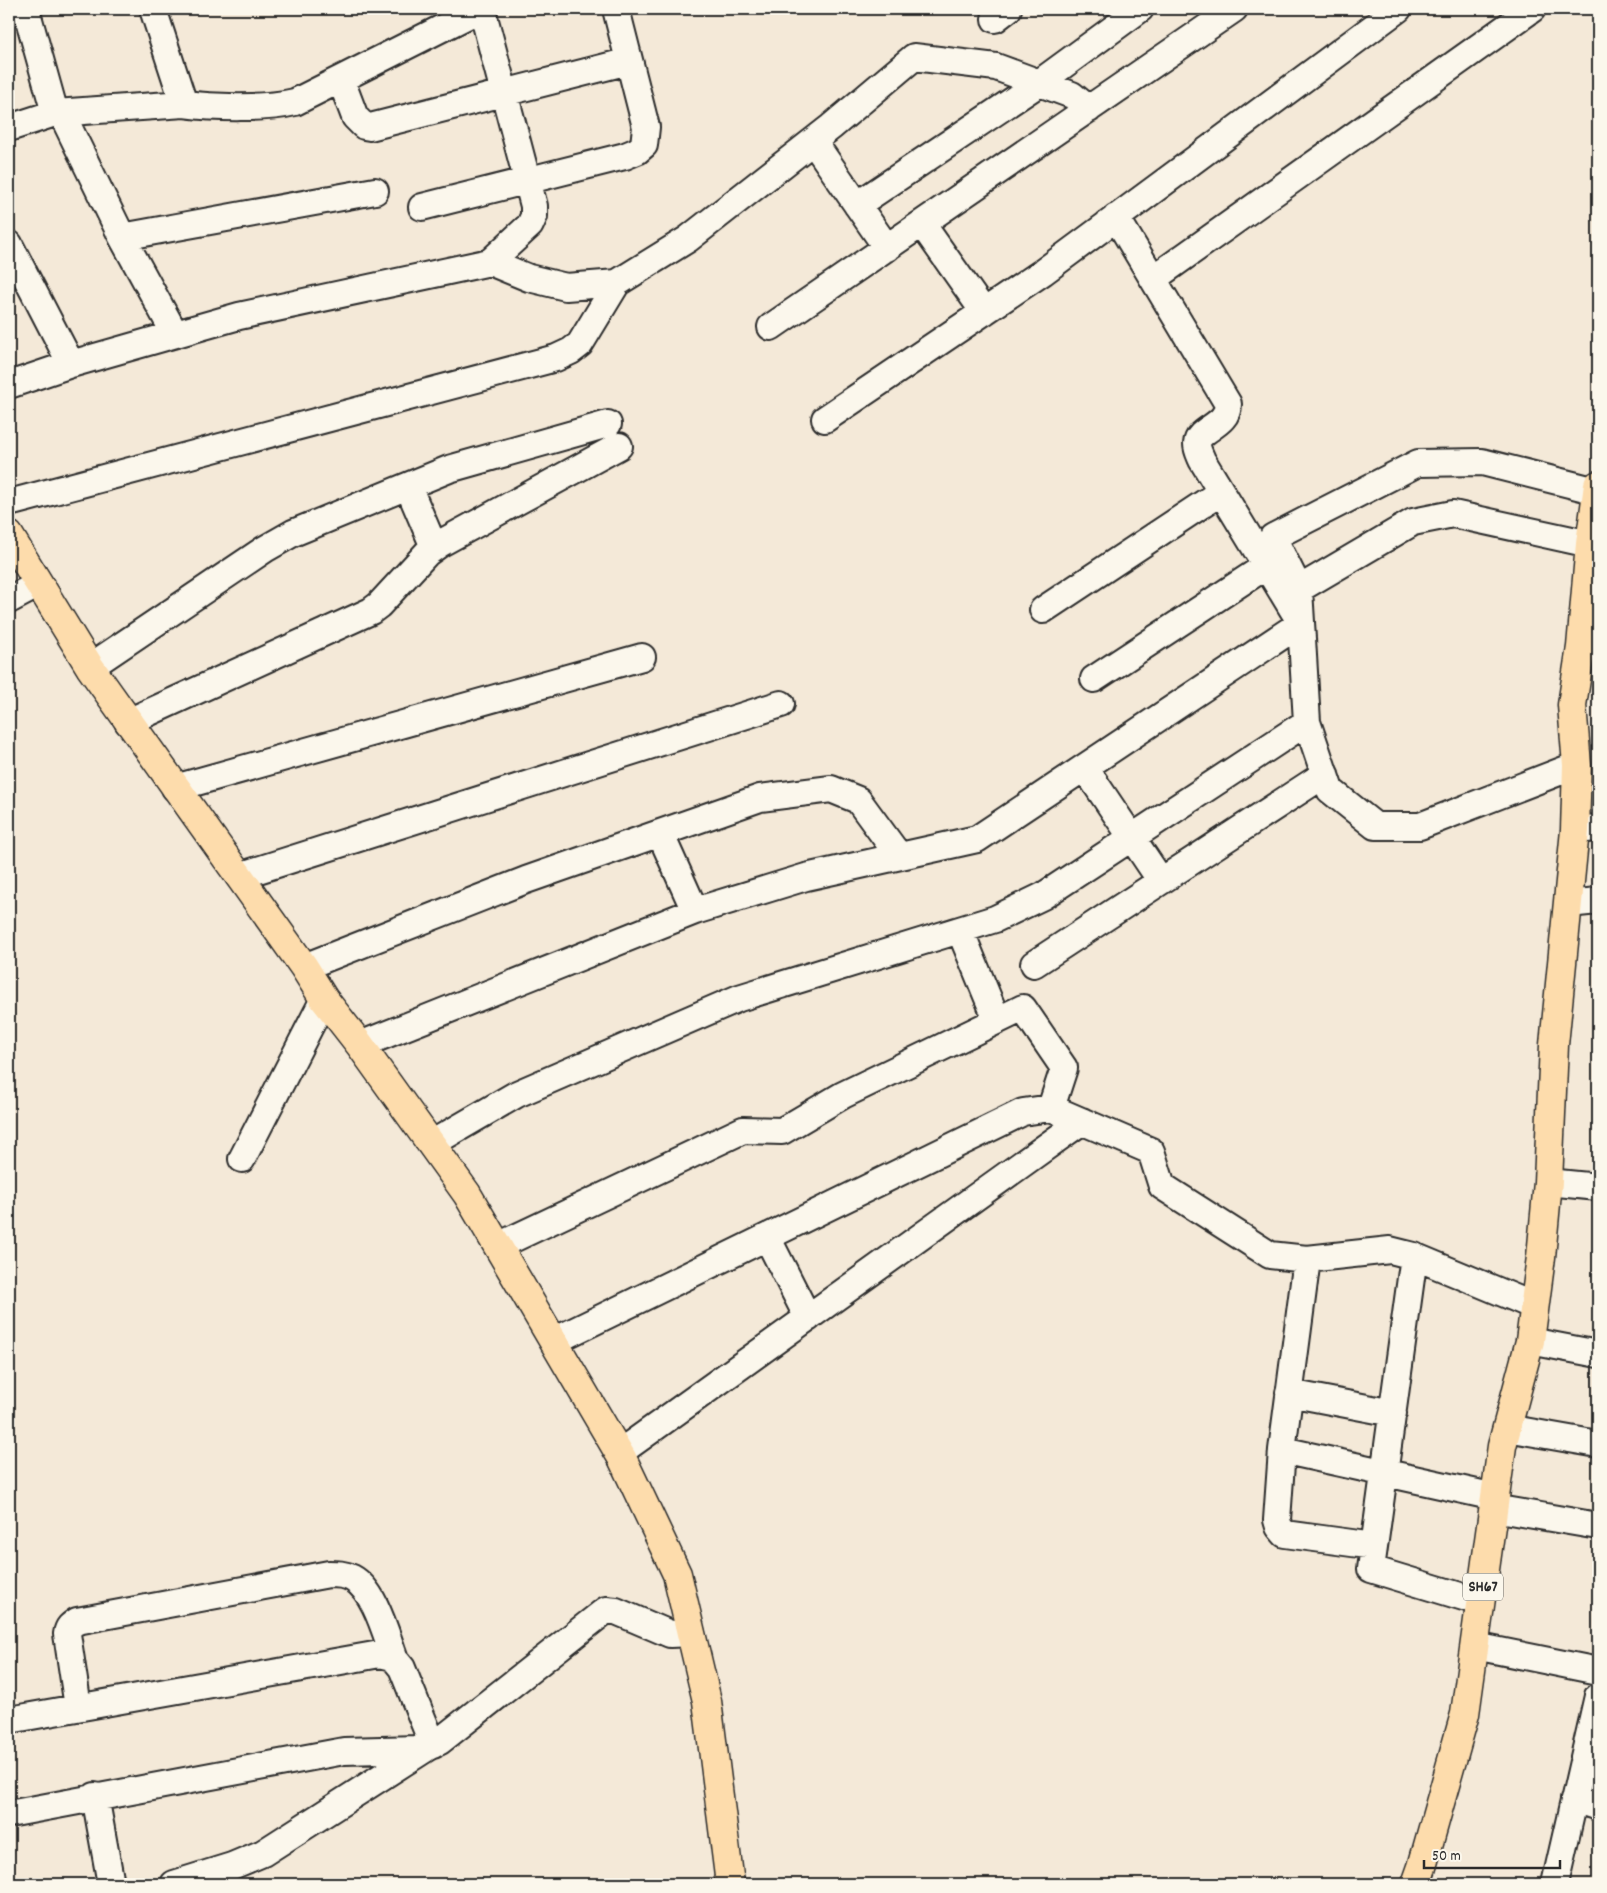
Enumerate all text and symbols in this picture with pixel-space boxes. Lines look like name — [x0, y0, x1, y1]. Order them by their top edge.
road number: SH67 — [1463, 1574, 1503, 1600]
scale bar — [1424, 1838, 1561, 1870]
text: 50 m — [1432, 1846, 1461, 1868]

